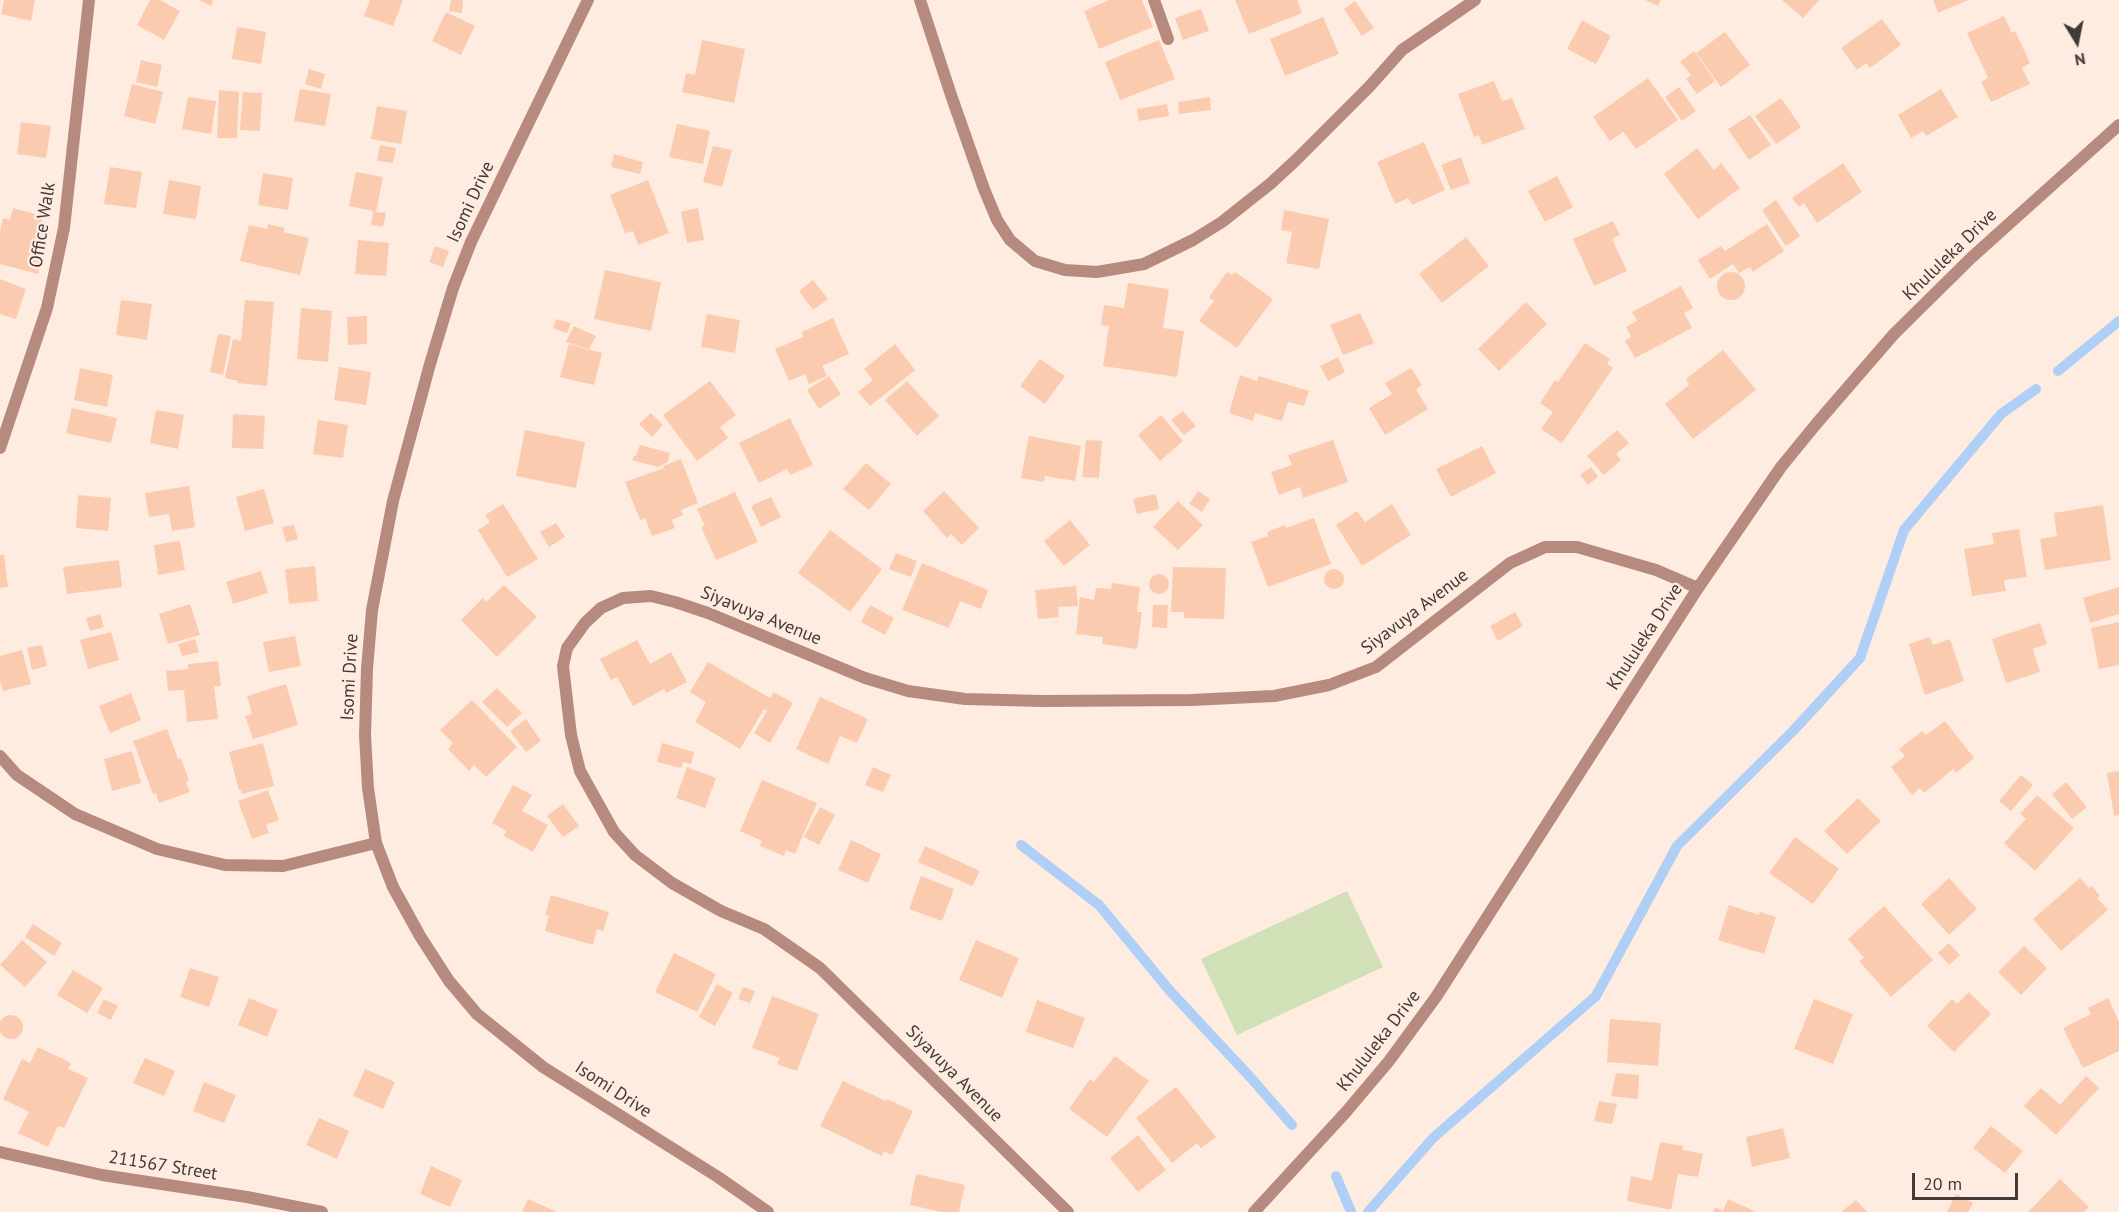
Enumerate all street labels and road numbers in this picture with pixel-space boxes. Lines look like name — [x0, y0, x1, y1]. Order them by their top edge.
street label: Isomi Drive — [443, 158, 499, 246]
street label: Office Walk — [26, 181, 60, 269]
street label: Khululeka Drive — [1898, 205, 2002, 305]
street label: Siyavuya Avenue — [1357, 565, 1473, 659]
street label: Khululeka Drive — [1603, 580, 1687, 694]
street label: Siyavuya Avenue — [697, 582, 825, 650]
street label: Isomi Drive — [337, 633, 363, 721]
street label: Khululeka Drive — [1333, 986, 1425, 1096]
street label: Siyavuya Avenue — [901, 1021, 1007, 1127]
street label: Isomi Drive — [571, 1057, 655, 1123]
street label: 211567 Street — [107, 1147, 219, 1185]

